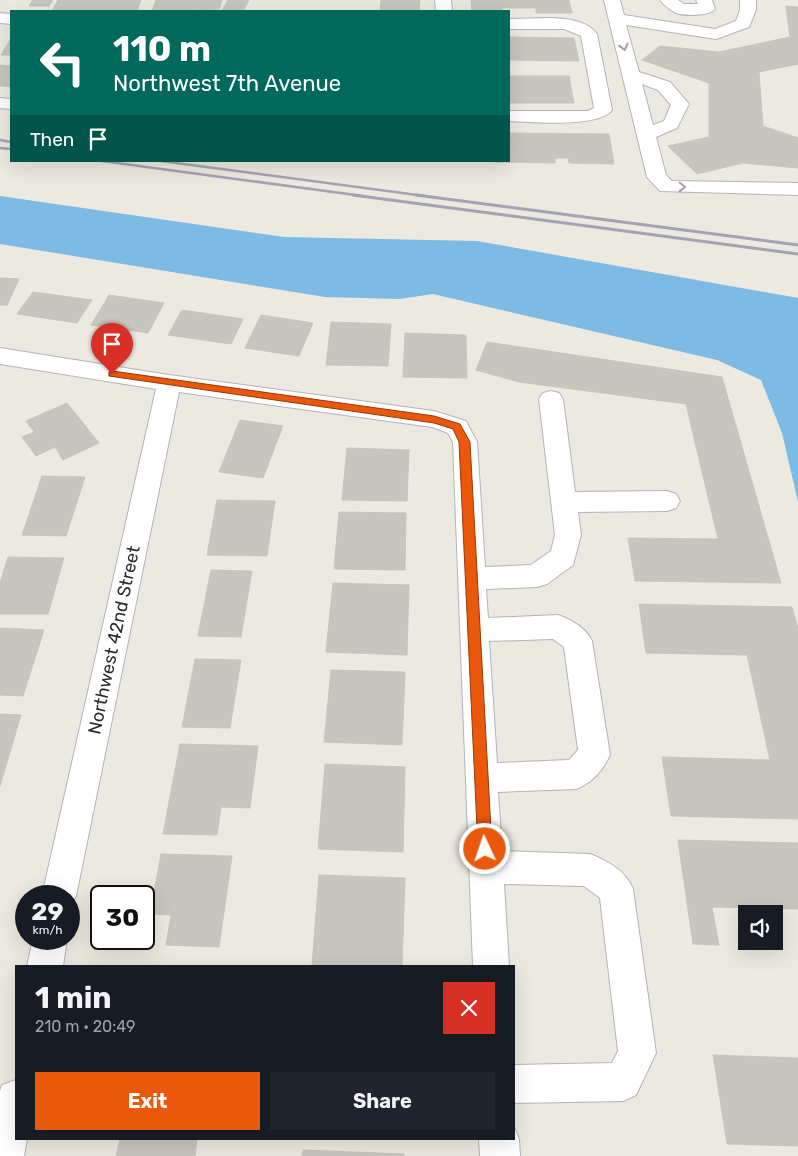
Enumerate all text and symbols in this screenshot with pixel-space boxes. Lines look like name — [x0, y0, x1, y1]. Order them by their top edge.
text: 110 m — [113, 28, 211, 70]
icon: left — [30, 30, 95, 95]
one-way arrow — [618, 43, 629, 52]
text: Northwest 7th Avenue — [113, 70, 341, 97]
icon: arrive — [84, 125, 112, 153]
text: Then — [30, 128, 74, 151]
one-way arrow — [678, 182, 686, 192]
pin — [91, 323, 133, 374]
icon: arrive — [98, 330, 126, 358]
street label: Northwest 42nd Street — [83, 544, 145, 736]
position arrow — [458, 822, 510, 874]
speed limit sign: 30 — [90, 885, 155, 950]
text: 29 — [31, 897, 64, 926]
map controls — [738, 905, 783, 950]
button: sound — [738, 905, 783, 950]
text: km/h — [33, 923, 62, 937]
text: 1 min — [35, 980, 112, 1016]
button: close — [443, 982, 495, 1034]
text: 210 m · 20:49 — [35, 1017, 136, 1036]
button: Exit — [35, 1072, 260, 1130]
button: Share — [270, 1072, 495, 1130]

